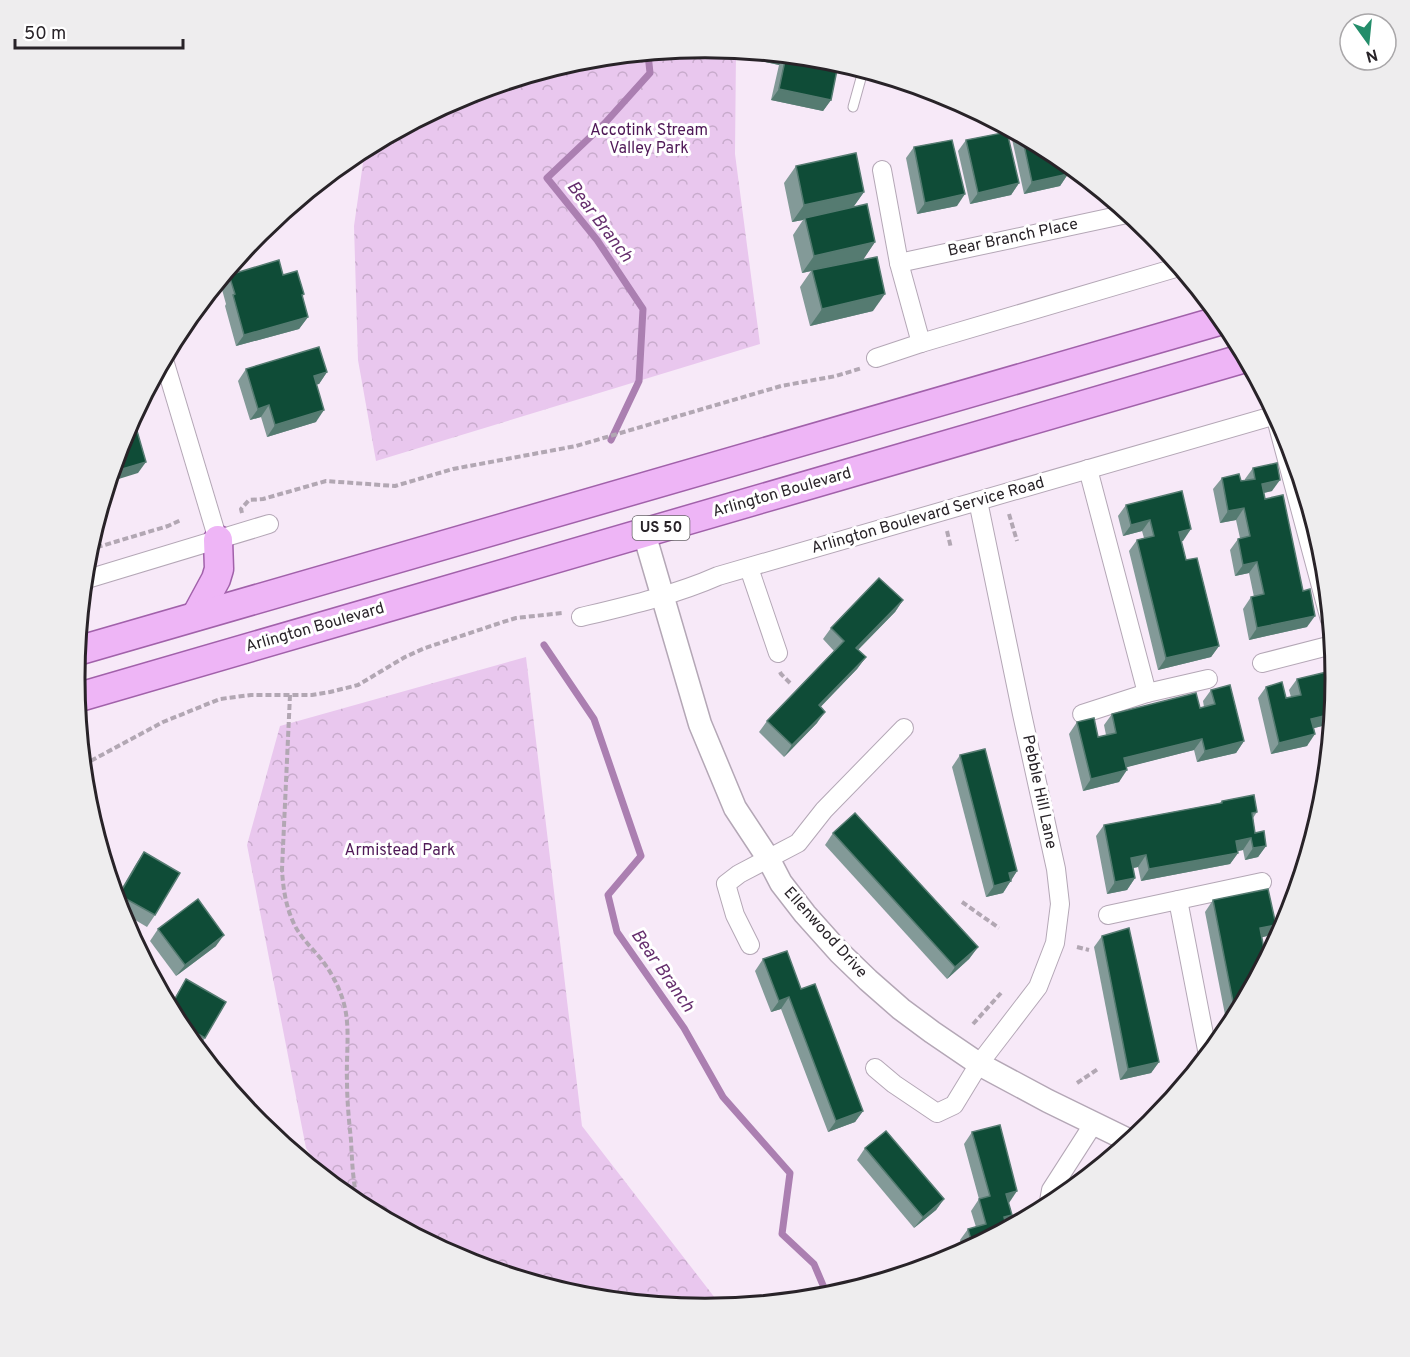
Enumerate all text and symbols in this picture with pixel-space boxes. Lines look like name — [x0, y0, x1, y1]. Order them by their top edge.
scale bar — [15, 12, 183, 50]
north arrow — [1338, 12, 1398, 72]
text: 50 m — [24, 23, 66, 46]
text: N — [1363, 43, 1380, 66]
park label: Accotink Stream Valley Park — [590, 121, 708, 159]
water label: Bear Branch — [561, 177, 637, 268]
street label: Bear Branch Place — [946, 214, 1080, 262]
street label: Arlington Boulevard — [710, 464, 854, 522]
street label: Arlington Boulevard Service Road — [809, 473, 1047, 559]
road number: US 50 — [632, 516, 690, 540]
street label: Arlington Boulevard — [243, 599, 387, 657]
street label: Pebble Hill Lane — [1017, 733, 1061, 851]
park label: Armistead Park — [345, 841, 455, 861]
street label: Ellenwood Drive — [779, 883, 871, 983]
water label: Bear Branch — [625, 925, 699, 1017]

